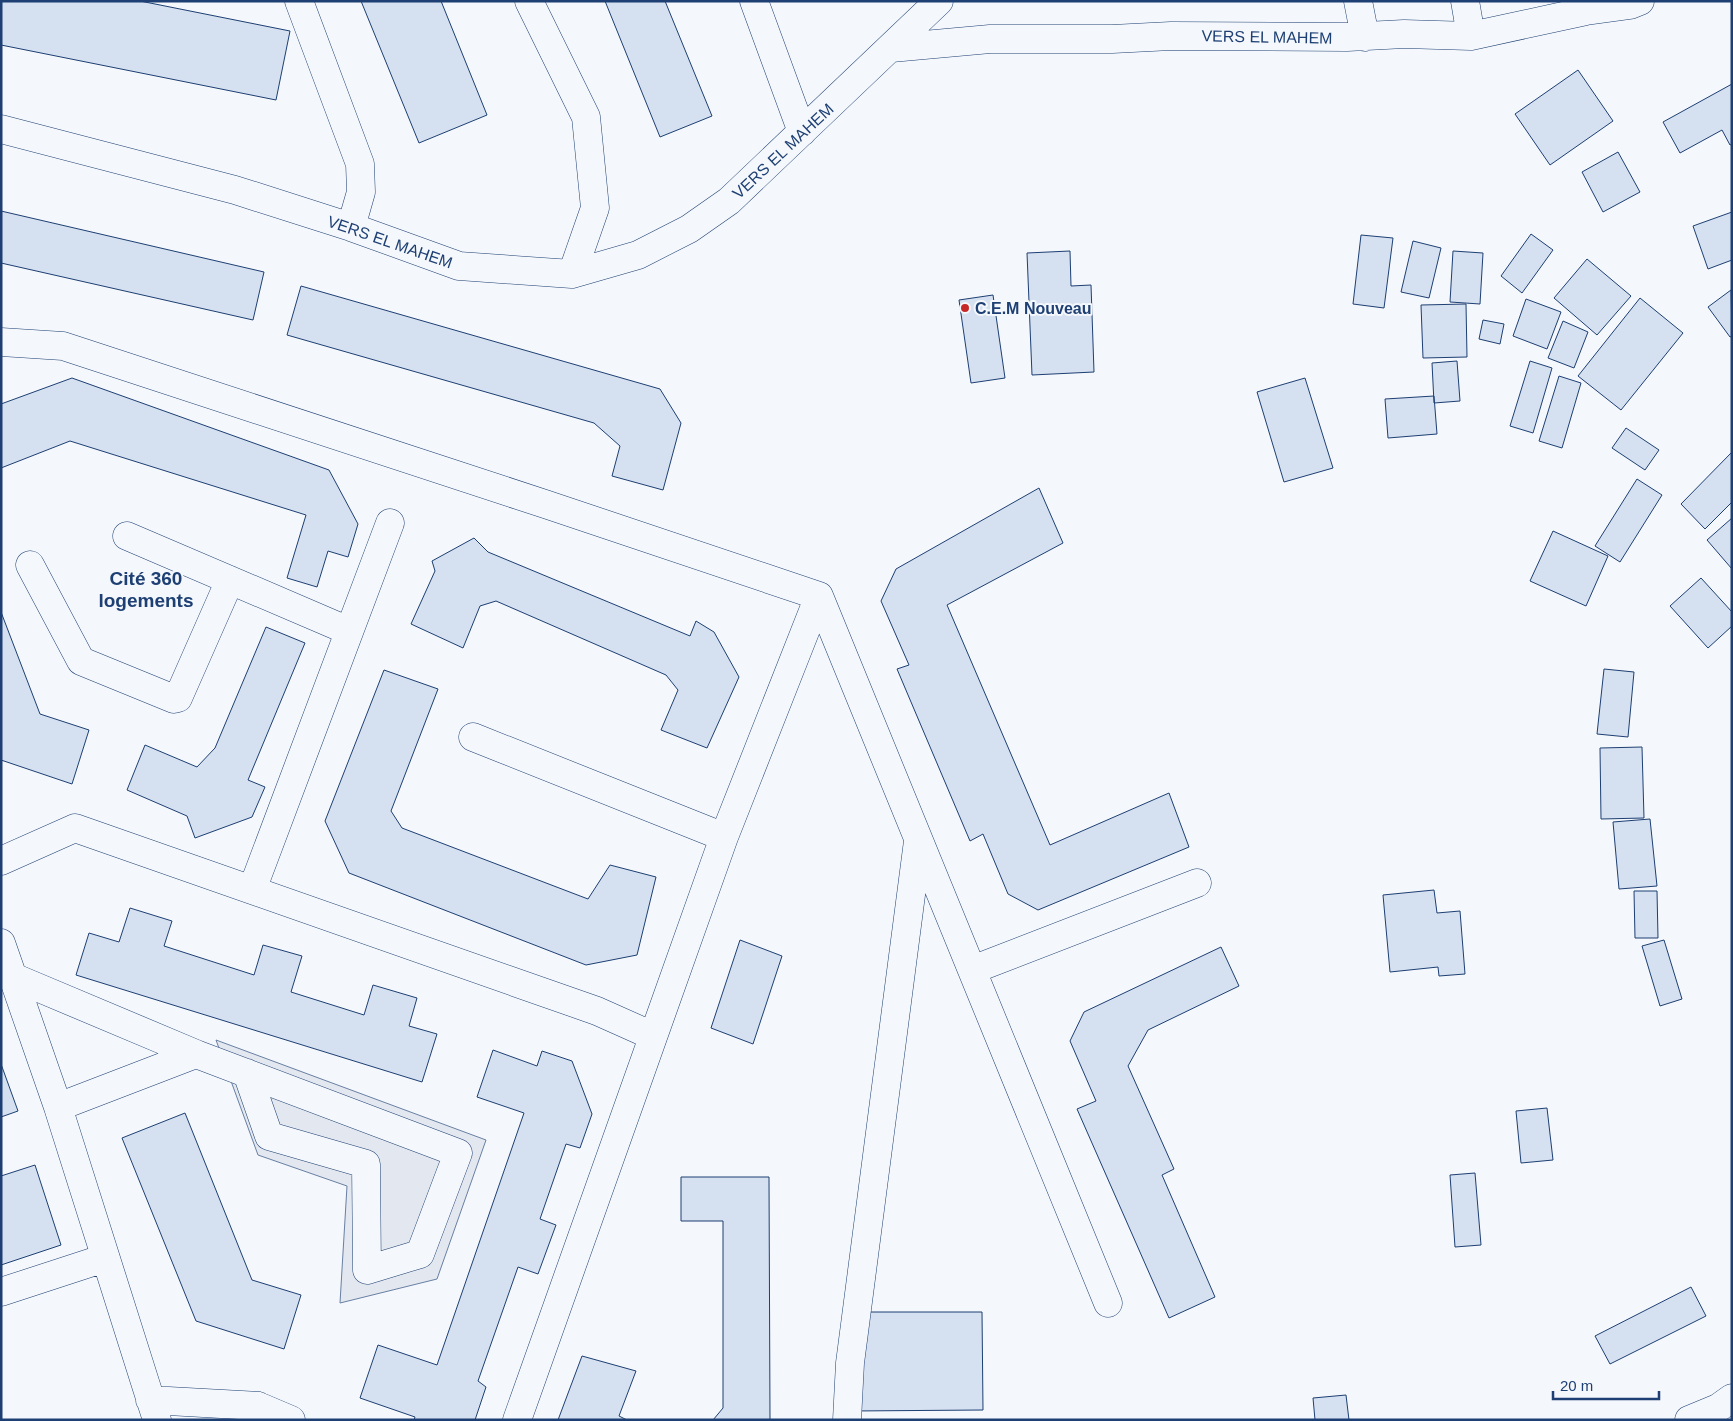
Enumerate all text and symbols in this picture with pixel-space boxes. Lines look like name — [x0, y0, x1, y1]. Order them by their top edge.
street label: VERS EL MAHEM — [1201, 27, 1333, 47]
street label: VERS EL MAHEM — [729, 100, 837, 202]
street label: VERS EL MAHEM — [325, 213, 455, 271]
place label: C.E.M Nouveau — [975, 300, 1091, 317]
marker: C.E.M Nouveau — [959, 302, 971, 314]
district label: Cité 360 logements — [98, 568, 194, 611]
scale bar — [1553, 1368, 1659, 1400]
text: 20 m — [1560, 1377, 1593, 1394]

